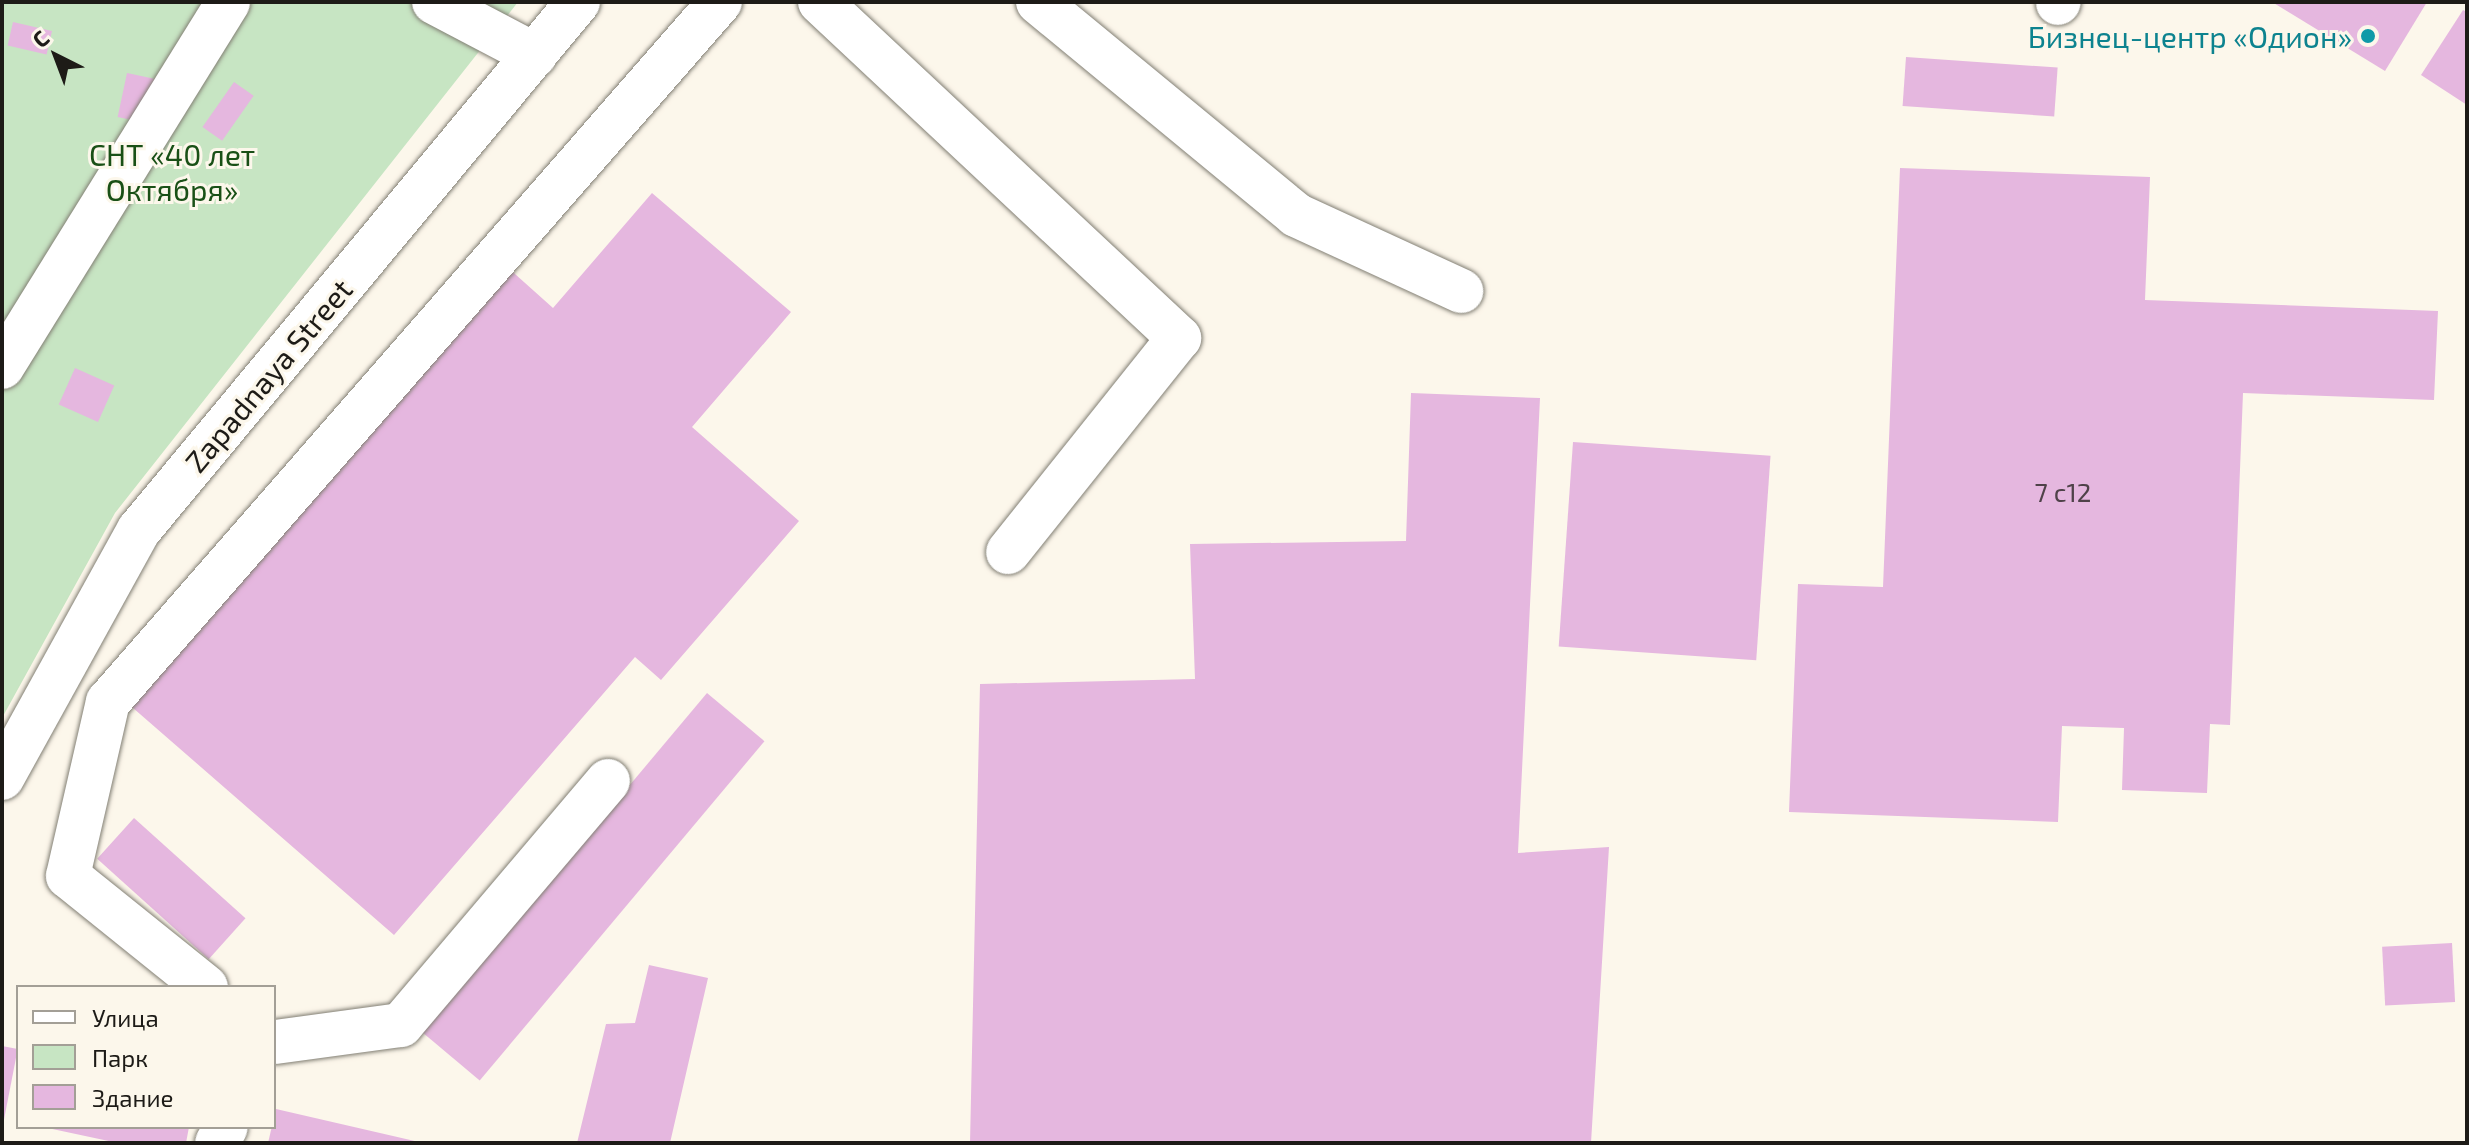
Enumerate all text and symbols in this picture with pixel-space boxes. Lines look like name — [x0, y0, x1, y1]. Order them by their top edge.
north arrow — [16, 16, 96, 96]
place label: Бизнец-центр «Одион» — [2028, 18, 2352, 54]
text: С — [26, 24, 53, 52]
marker: Бизнец-центр «Одион» — [2359, 27, 2377, 45]
park label: СНТ «40 лет Октября» — [89, 136, 255, 206]
street label: Zapadnaya Street — [177, 271, 359, 479]
house number: 7 с12 — [2035, 476, 2091, 508]
legend — [16, 985, 276, 1129]
text: Улица — [92, 1003, 159, 1032]
text: Парк — [92, 1043, 148, 1072]
text: Здание — [92, 1083, 174, 1112]

